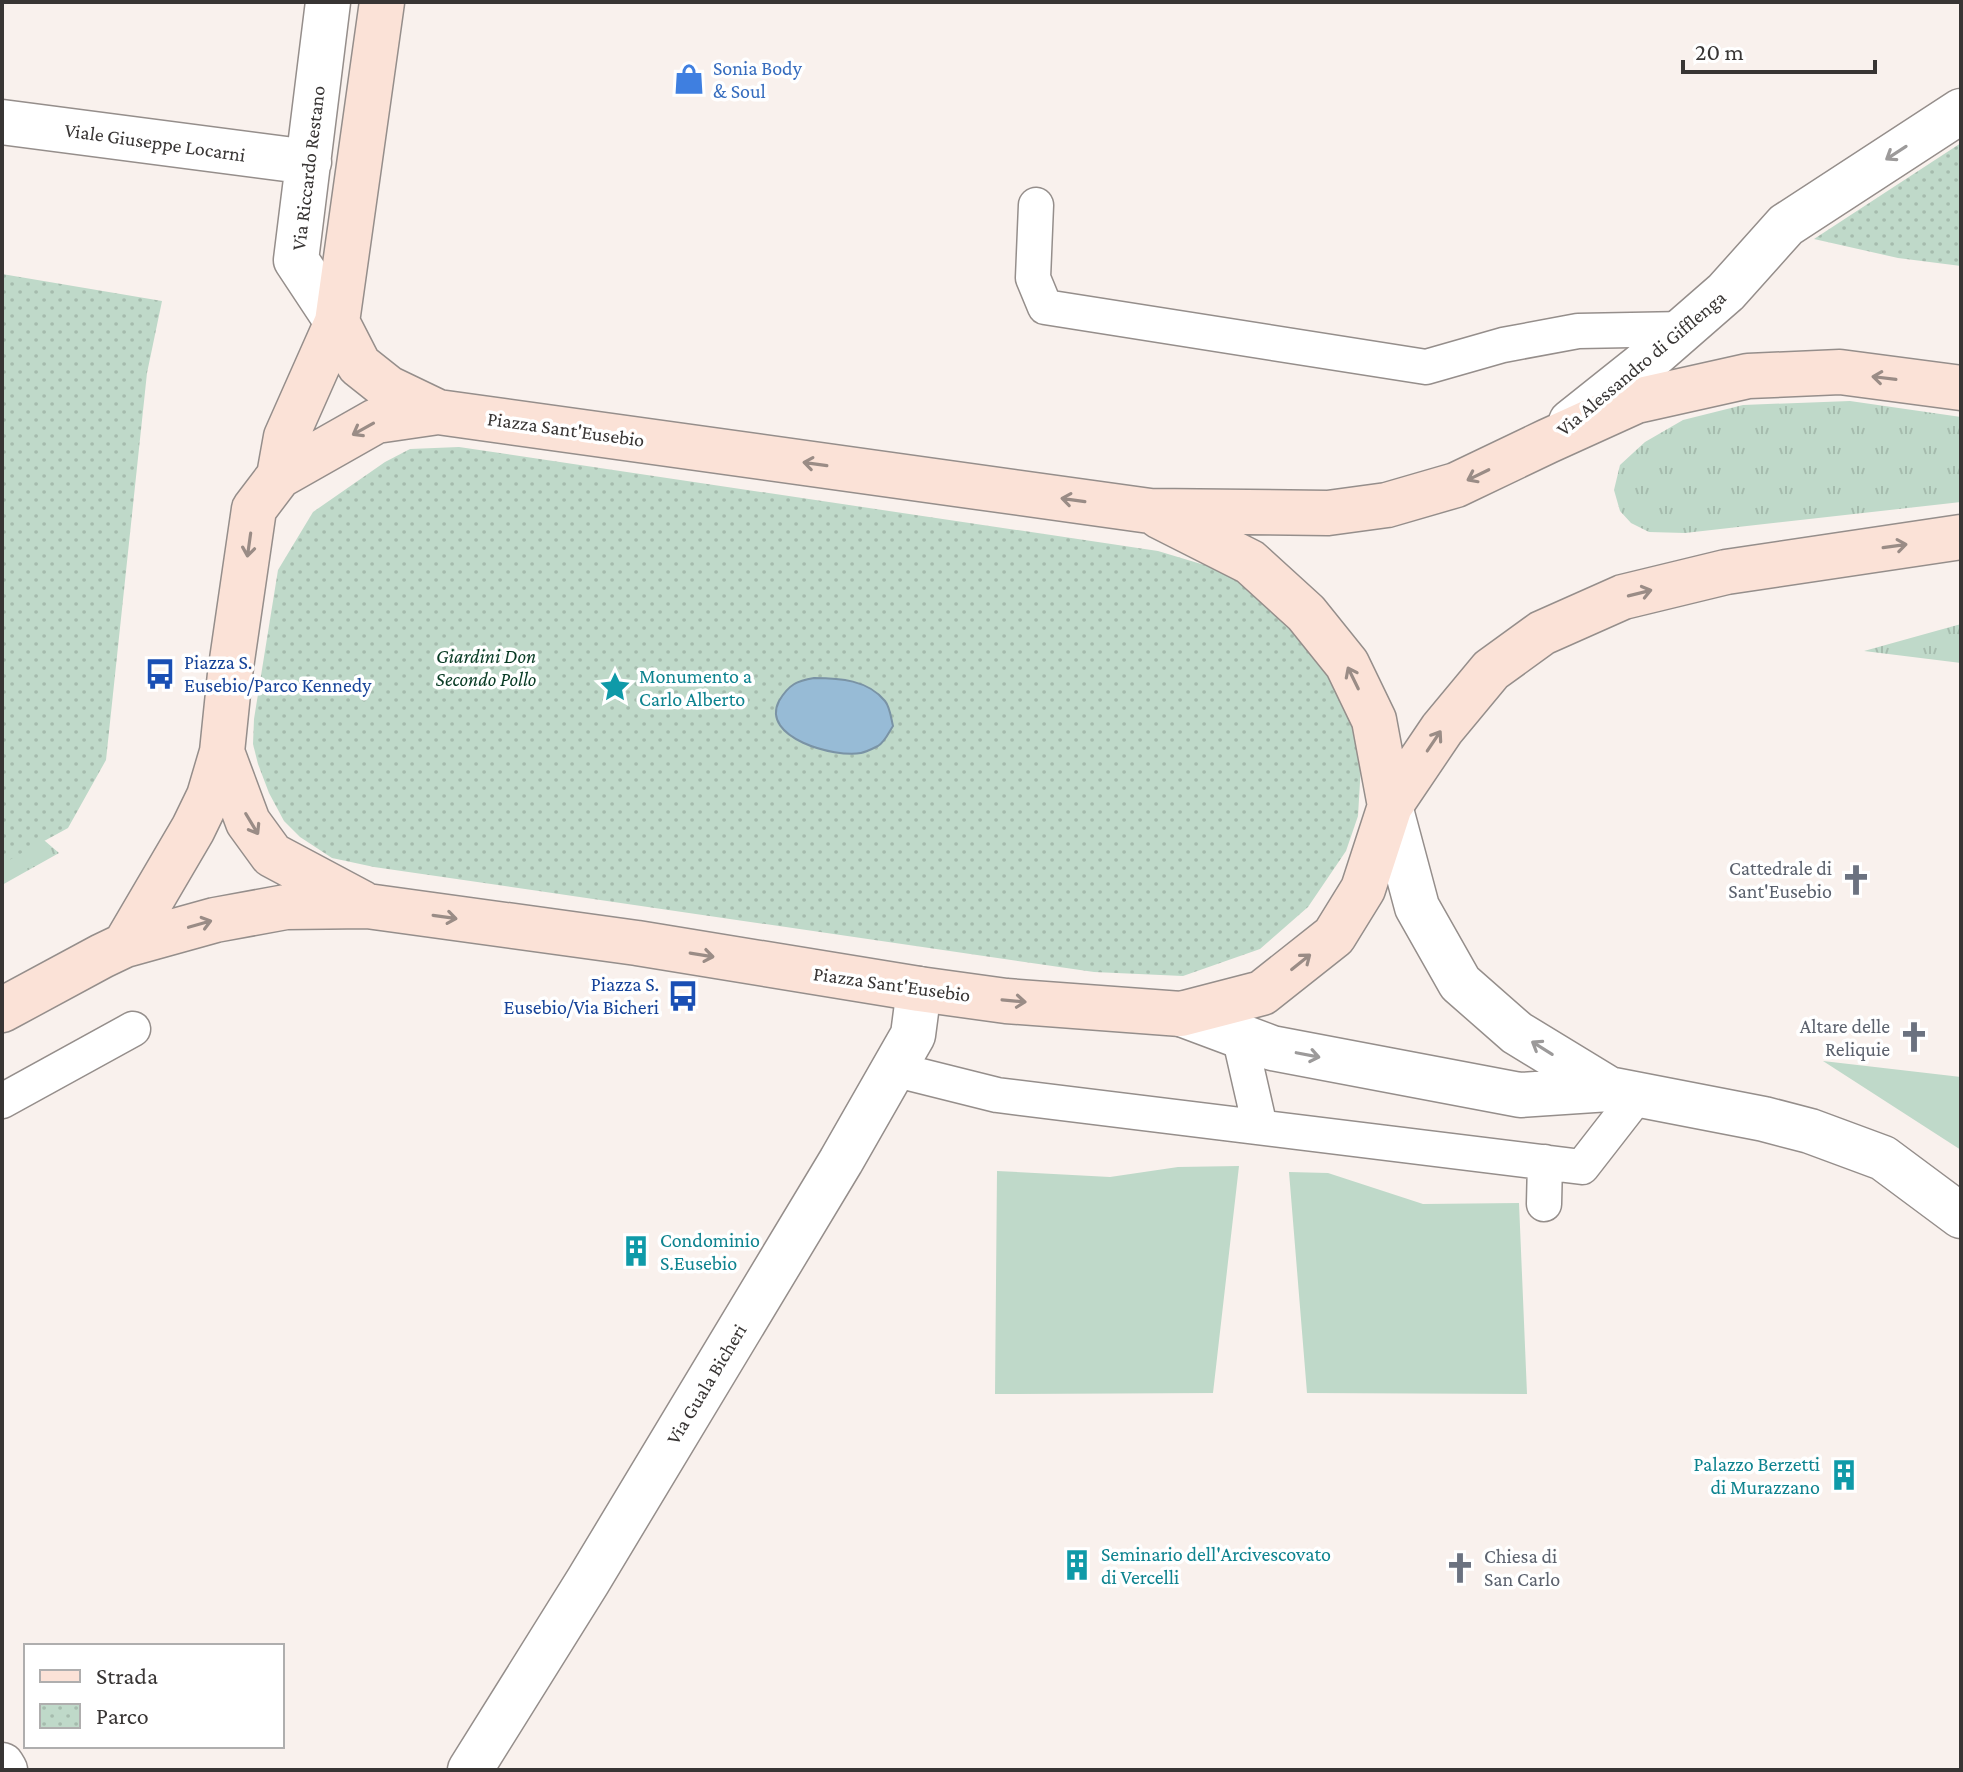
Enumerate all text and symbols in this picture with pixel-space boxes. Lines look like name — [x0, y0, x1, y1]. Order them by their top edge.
scale bar — [1683, 24, 1875, 74]
text: 20 m — [1695, 38, 1744, 65]
place label: Sonia Body & Soul — [713, 57, 803, 102]
shop icon: Sonia Body & Soul — [672, 62, 706, 96]
street label: Via Riccardo Restano — [287, 84, 329, 252]
street label: Viale Giuseppe Locarni — [63, 118, 247, 167]
one-way arrow — [1885, 145, 1907, 162]
street label: Via Alessandro di Gifflenga — [1552, 286, 1731, 441]
one-way arrow — [1872, 370, 1897, 385]
street label: Piazza Sant'Eusebio — [486, 407, 646, 451]
one-way arrow — [351, 422, 375, 437]
one-way arrow — [803, 456, 829, 471]
one-way arrow — [1467, 468, 1491, 483]
one-way arrow — [1061, 491, 1086, 506]
one-way arrow — [241, 532, 256, 557]
one-way arrow — [1882, 538, 1907, 553]
one-way arrow — [1626, 585, 1652, 600]
park label: Giardini Don Secondo Pollo — [436, 645, 536, 690]
place label: Piazza S. Eusebio/Parco Kennedy — [184, 651, 372, 697]
bus stop icon: Piazza S. Eusebio/Parco Kennedy — [143, 657, 177, 691]
place label: Monumento a Carlo Alberto — [639, 665, 752, 710]
one-way arrow — [1345, 666, 1360, 690]
place icon: Monumento a Carlo Alberto — [598, 670, 632, 704]
one-way arrow — [1426, 730, 1442, 753]
one-way arrow — [244, 812, 260, 835]
place label: Cattedrale di Sant'Eusebio — [1728, 857, 1832, 902]
church icon: Cattedrale di Sant'Eusebio — [1839, 863, 1873, 897]
one-way arrow — [431, 909, 457, 924]
one-way arrow — [186, 916, 212, 931]
one-way arrow — [688, 948, 714, 963]
one-way arrow — [1290, 953, 1311, 970]
street label: Piazza Sant'Eusebio — [812, 962, 972, 1006]
place label: Piazza S. Eusebio/Via Bicheri — [504, 973, 659, 1018]
bus stop icon: Piazza S. Eusebio/Via Bicheri — [666, 979, 700, 1013]
one-way arrow — [1000, 994, 1027, 1009]
place label: Altare delle Reliquie — [1800, 1015, 1890, 1061]
church icon: Altare delle Reliquie — [1897, 1020, 1931, 1054]
one-way arrow — [1531, 1040, 1554, 1056]
one-way arrow — [1295, 1048, 1320, 1063]
place label: Condominio S.Eusebio — [660, 1229, 760, 1274]
building icon: Condominio S.Eusebio — [619, 1234, 653, 1268]
street label: Via Guala Bicheri — [661, 1320, 751, 1448]
place label: Palazzo Berzetti di Murazzano — [1693, 1453, 1820, 1498]
building icon: Palazzo Berzetti di Murazzano — [1827, 1458, 1861, 1492]
place label: Seminario dell'Arcivescovato di Vercelli — [1101, 1543, 1331, 1588]
place label: Chiesa di San Carlo — [1484, 1545, 1560, 1590]
building icon: Seminario dell'Arcivescovato di Vercelli — [1060, 1548, 1094, 1582]
church icon: Chiesa di San Carlo — [1443, 1551, 1477, 1585]
legend — [24, 1644, 284, 1748]
text: Strada — [96, 1662, 158, 1689]
text: Parco — [96, 1702, 149, 1729]

